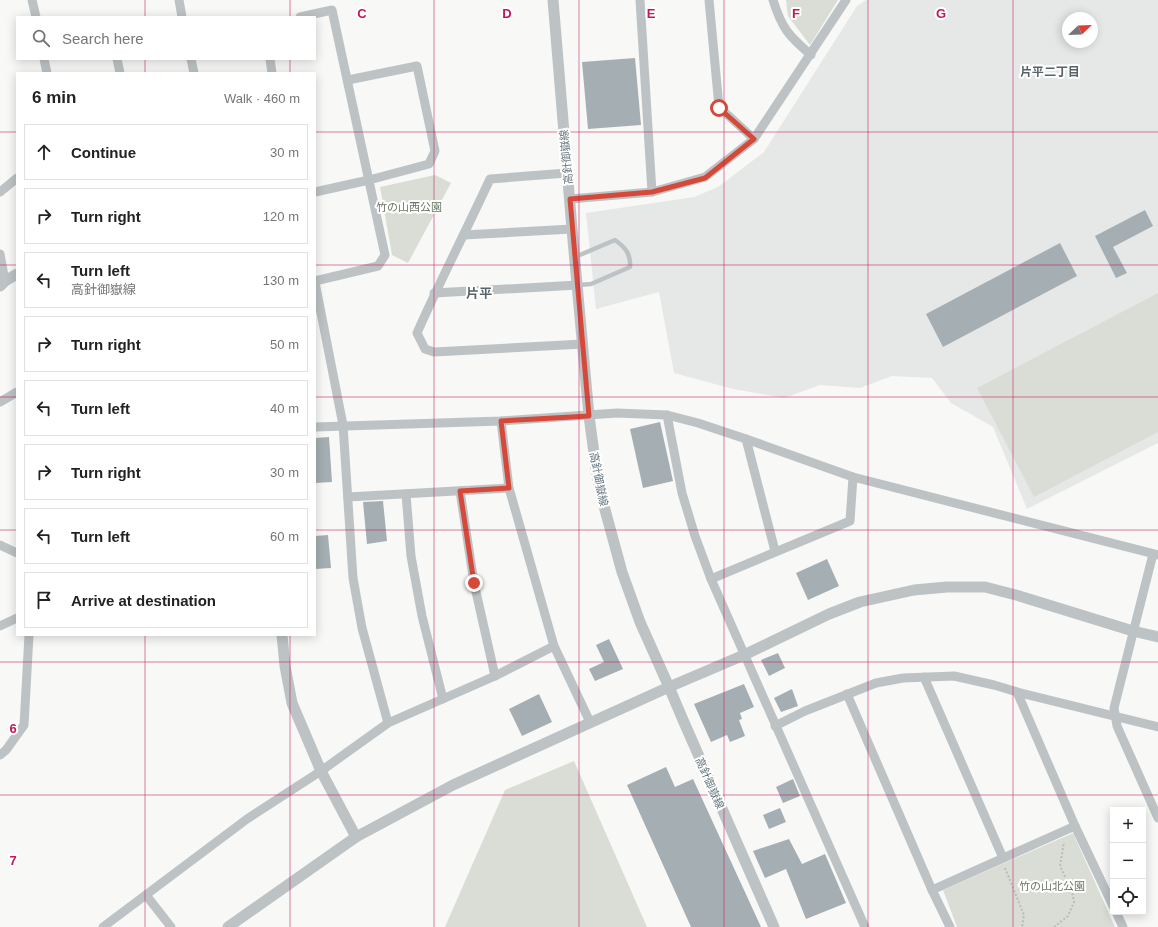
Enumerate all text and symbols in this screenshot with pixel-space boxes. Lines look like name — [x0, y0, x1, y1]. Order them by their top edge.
text: C — [357, 6, 367, 21]
text: D — [502, 6, 512, 21]
text: E — [647, 6, 656, 21]
text: F — [792, 6, 800, 21]
text: G — [936, 6, 946, 21]
north arrow — [1062, 12, 1098, 48]
search box — [16, 16, 316, 60]
icon: search — [30, 27, 52, 49]
text: Search here — [62, 30, 144, 47]
district label: 片平二丁目 — [1020, 65, 1080, 79]
text: 6 min — [32, 88, 76, 107]
text: Walk · 460 m — [224, 91, 300, 106]
route start — [710, 99, 728, 117]
street label: 高針御嶽線 — [558, 129, 574, 185]
icon: ahead — [33, 141, 55, 163]
text: Continue — [71, 144, 136, 161]
text: 30 m — [270, 145, 299, 160]
park label: 竹の山西公園 — [376, 201, 442, 213]
icon: right — [33, 205, 55, 227]
text: Turn right — [71, 208, 141, 225]
text: 120 m — [263, 209, 299, 224]
text: Turn left — [71, 262, 130, 279]
icon: left — [33, 269, 55, 291]
text: 130 m — [263, 273, 299, 288]
text: 高針御嶽線 — [71, 282, 136, 297]
district label: 片平 — [466, 286, 492, 301]
icon: right — [33, 333, 55, 355]
text: Turn right — [71, 336, 141, 353]
text: 50 m — [270, 337, 299, 352]
icon: left — [33, 397, 55, 419]
text: Turn left — [71, 400, 130, 417]
text: 40 m — [270, 401, 299, 416]
street label: 高針御嶽線 — [588, 451, 610, 507]
icon: right — [33, 461, 55, 483]
text: Turn right — [71, 464, 141, 481]
text: 30 m — [270, 465, 299, 480]
icon: left — [33, 525, 55, 547]
text: Turn left — [71, 528, 130, 545]
text: 60 m — [270, 529, 299, 544]
route end — [465, 574, 483, 592]
icon: arrive — [33, 589, 55, 611]
text: Arrive at destination — [71, 592, 216, 609]
text: 6 — [9, 721, 17, 736]
street label: 高針御嶽線 — [693, 755, 727, 811]
map controls — [1110, 807, 1146, 915]
button: + — [1110, 807, 1146, 843]
button: − — [1110, 843, 1146, 879]
text: 7 — [9, 853, 17, 868]
button: locate — [1110, 879, 1146, 915]
park label: 竹の山北公園 — [1019, 880, 1085, 892]

